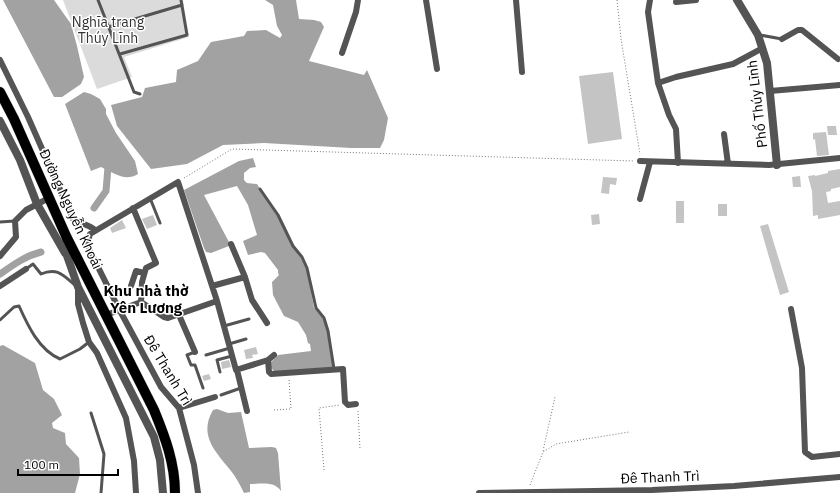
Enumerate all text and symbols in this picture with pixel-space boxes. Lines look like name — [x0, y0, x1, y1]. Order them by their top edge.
park label: Nghĩa trang Thúy Lĩnh — [72, 13, 145, 47]
street label: Phố Thúy Lĩnh — [743, 59, 771, 149]
street label: Đường Nguyễn Khoái — [35, 146, 107, 272]
district label: Khu nhà thờ Yên Lương — [104, 281, 189, 317]
street label: Đê Thanh Trì — [140, 331, 196, 409]
scale bar — [18, 451, 118, 477]
text: 100 m — [24, 457, 59, 472]
street label: Đê Thanh Trì — [620, 467, 700, 487]

